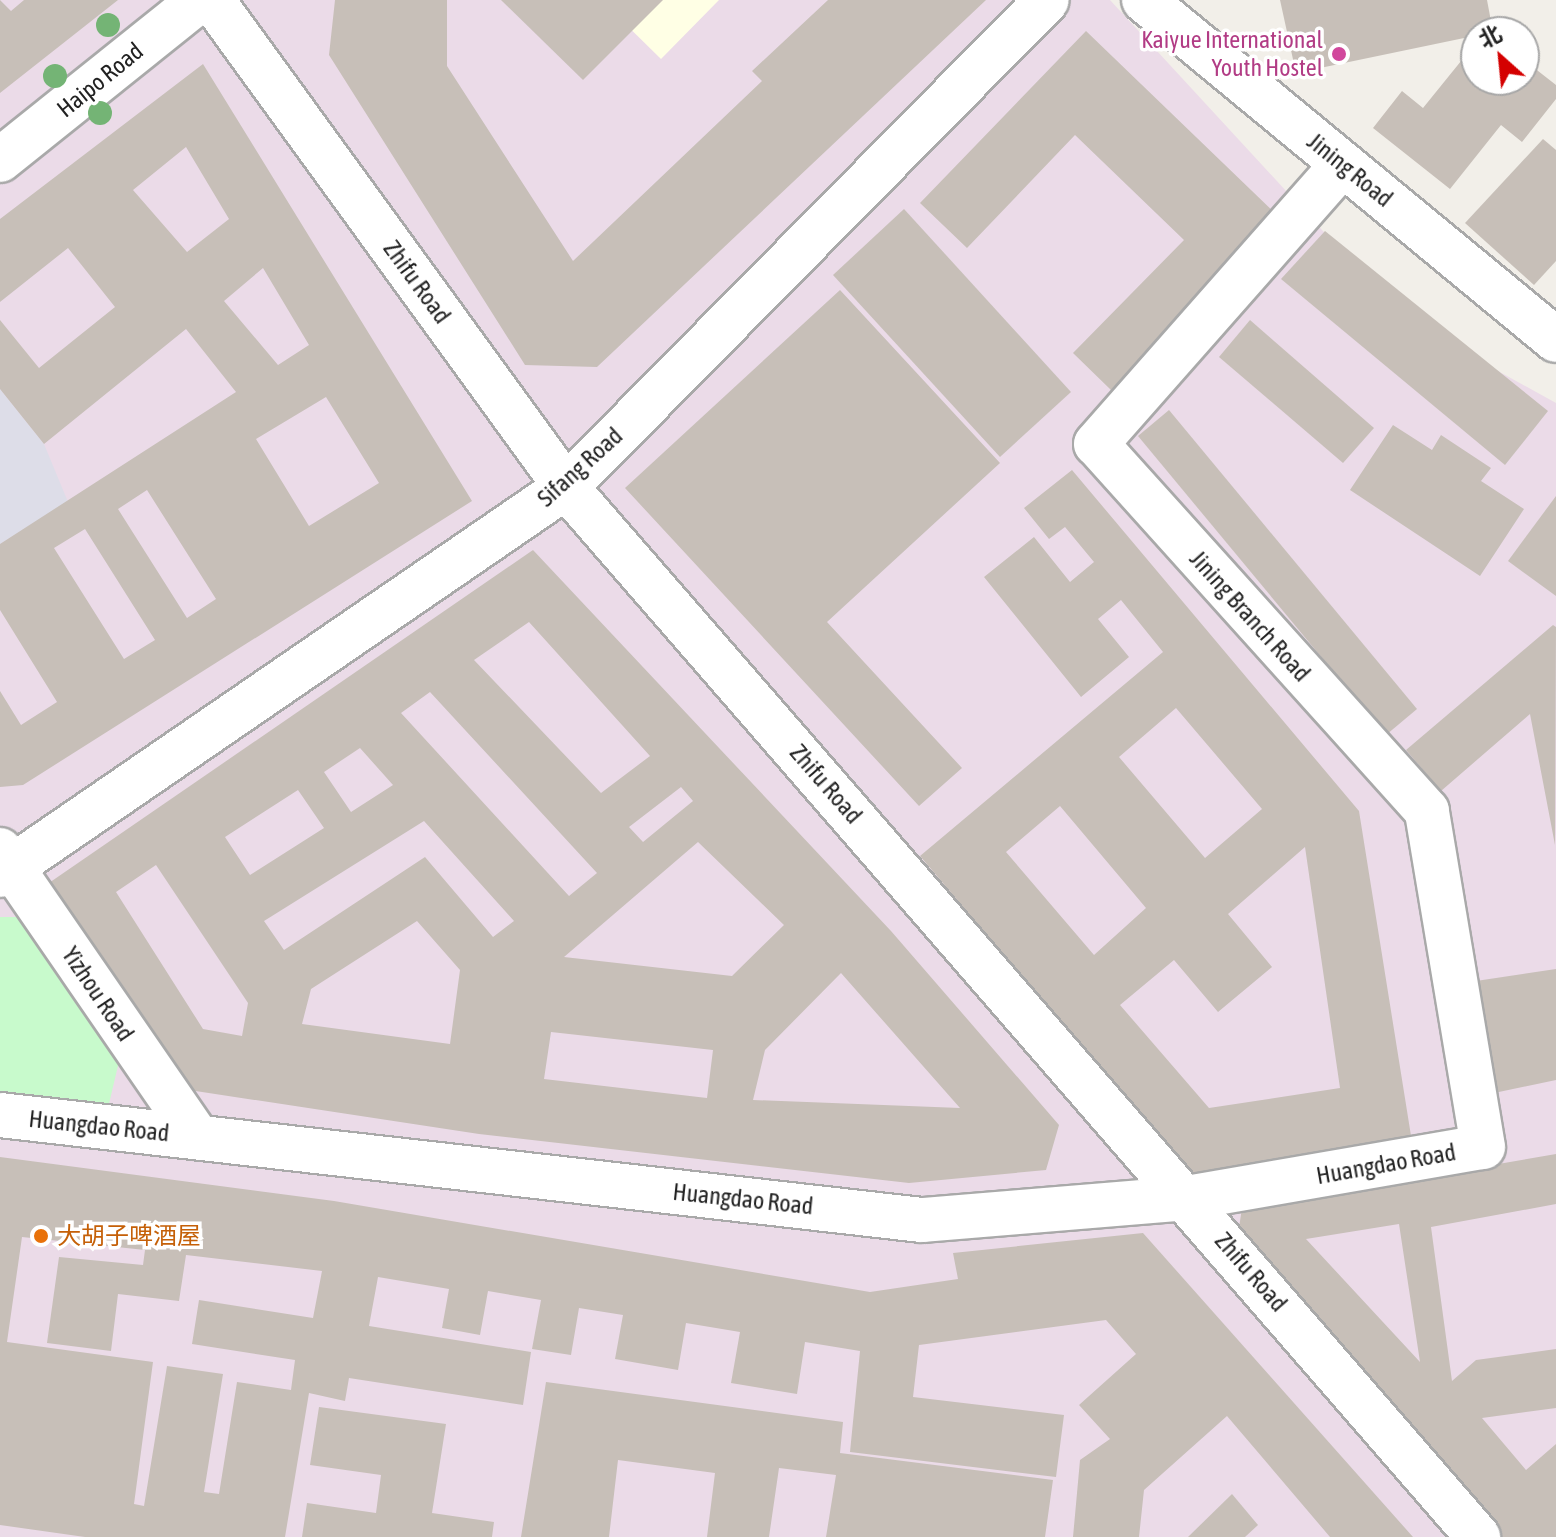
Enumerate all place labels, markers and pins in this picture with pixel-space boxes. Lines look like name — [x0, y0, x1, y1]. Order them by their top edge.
place label: Kaiyue International Youth Hostel — [1141, 26, 1323, 82]
marker: Kaiyue International Youth Hostel — [1330, 45, 1348, 63]
place label: 大胡子啤酒屋 — [57, 1222, 201, 1250]
marker: 大胡子啤酒屋 — [32, 1227, 50, 1245]

